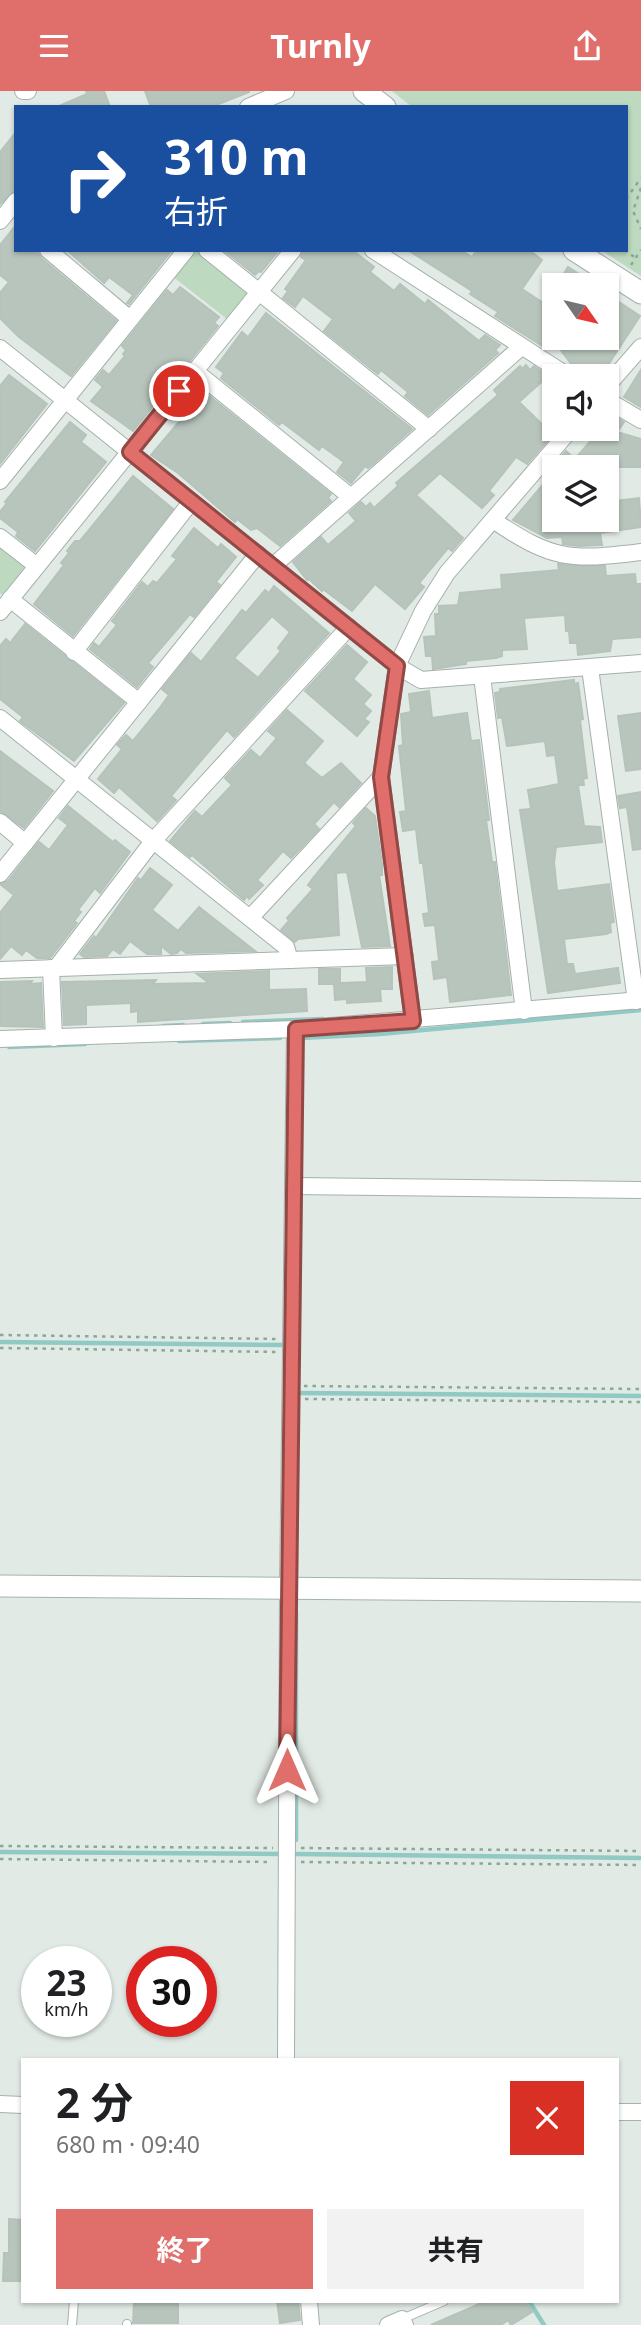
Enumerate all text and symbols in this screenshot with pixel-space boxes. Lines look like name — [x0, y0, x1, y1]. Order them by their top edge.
text: Turnly — [270, 24, 371, 67]
icon: menu — [35, 27, 73, 65]
icon: share — [568, 27, 606, 65]
text: 310 m — [164, 123, 309, 189]
icon: right — [49, 133, 140, 224]
text: 右折 — [164, 189, 228, 232]
north arrow — [542, 273, 620, 350]
map controls — [542, 273, 619, 532]
pin — [149, 361, 209, 421]
button: sound — [542, 364, 619, 441]
icon: arrive — [160, 372, 198, 410]
button: layers — [542, 455, 619, 532]
position arrow — [250, 1733, 324, 1807]
speed limit sign: 30 — [126, 1946, 217, 2037]
text: 23 — [46, 1959, 87, 2006]
text: km/h — [44, 1997, 89, 2021]
text: 2 分 — [56, 2073, 133, 2130]
button: close — [510, 2081, 584, 2155]
text: 680 m · 09:40 — [56, 2128, 200, 2160]
button: 終了 — [56, 2209, 313, 2289]
button: 共有 — [327, 2209, 584, 2289]

